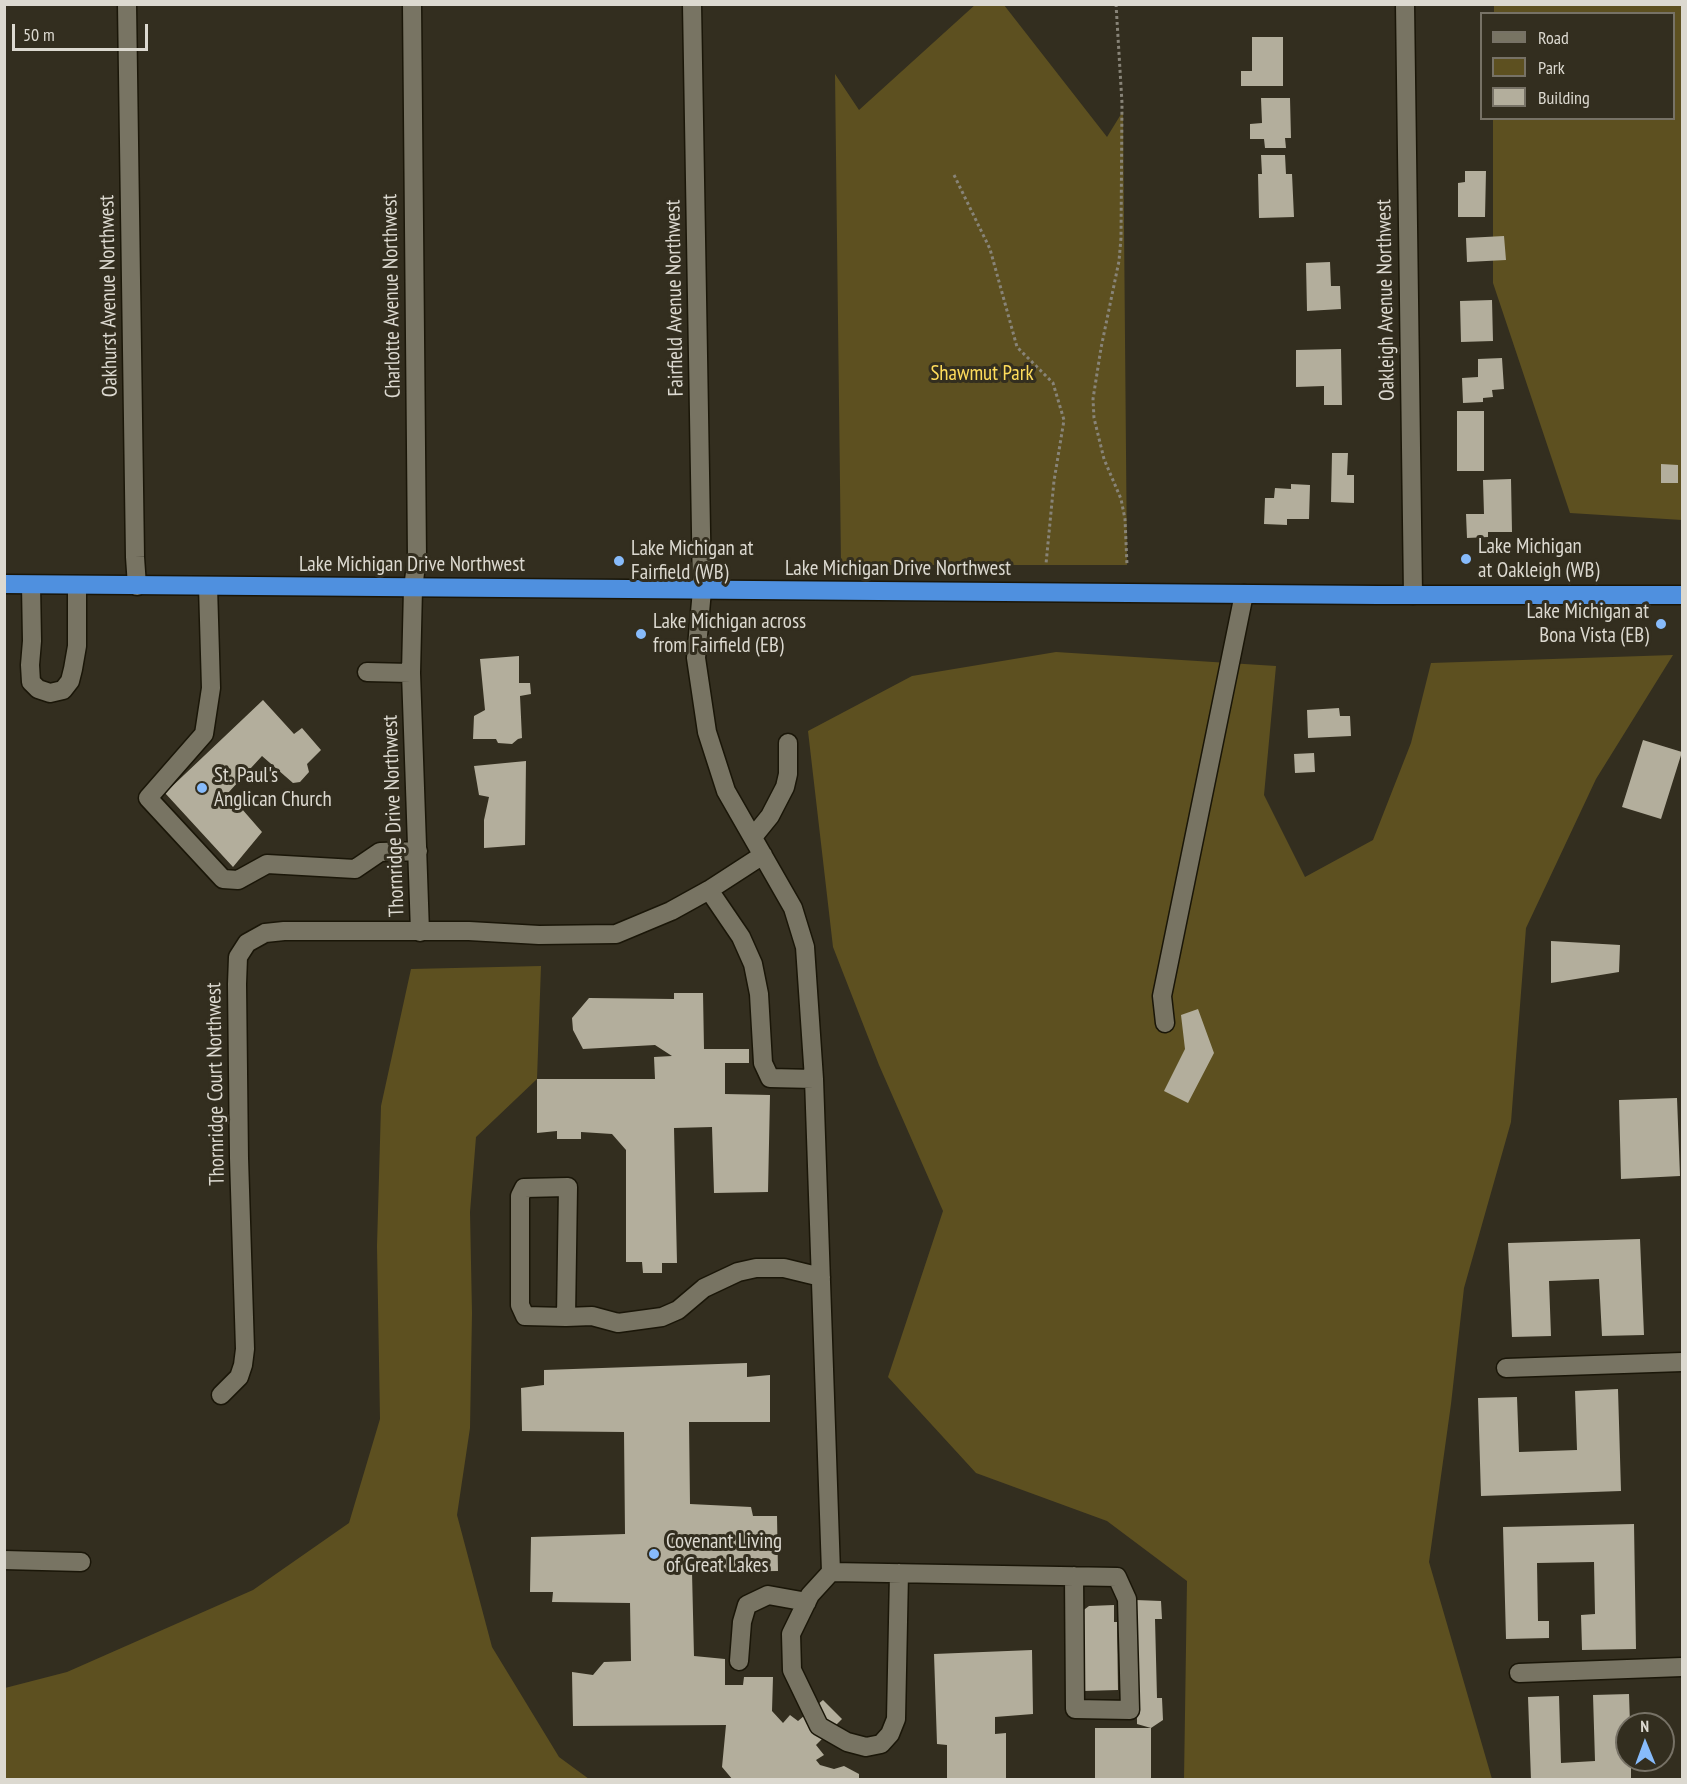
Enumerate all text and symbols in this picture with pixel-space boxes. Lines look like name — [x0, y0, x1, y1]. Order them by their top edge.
scale bar — [15, 12, 152, 50]
legend — [1480, 12, 1675, 120]
text: 50 m — [23, 23, 55, 46]
text: Road — [1538, 26, 1569, 49]
text: Park — [1538, 56, 1565, 79]
text: Building — [1538, 86, 1590, 109]
street label: Charlotte Avenue Northwest — [378, 194, 406, 398]
street label: Oakhurst Avenue Northwest — [95, 195, 123, 397]
street label: Fairfield Avenue Northwest — [661, 199, 689, 397]
street label: Oakleigh Avenue Northwest — [1372, 199, 1400, 401]
park label: Shawmut Park — [930, 361, 1034, 387]
place label: Lake Michigan at Oakleigh (WB) — [1478, 534, 1599, 584]
place label: Lake Michigan at Fairfield (WB) — [631, 536, 753, 586]
street label: Lake Michigan Drive Northwest — [299, 552, 525, 578]
marker: Lake Michigan at Oakleigh (WB) — [1459, 552, 1473, 566]
marker: Lake Michigan at Fairfield (WB) — [612, 554, 626, 568]
street label: Lake Michigan Drive Northwest — [785, 556, 1011, 582]
place label: Lake Michigan at Bona Vista (EB) — [1527, 599, 1649, 649]
place label: Lake Michigan across from Fairfield (EB) — [653, 609, 806, 659]
marker: Lake Michigan at Bona Vista (EB) — [1654, 617, 1668, 631]
marker: Lake Michigan across from Fairfield (EB) — [634, 627, 648, 641]
street label: Thornridge Drive Northwest — [378, 714, 410, 918]
place label: St. Paul's Anglican Church — [214, 763, 332, 813]
marker: St. Paul's Anglican Church — [195, 781, 209, 795]
street label: Thornridge Court Northwest — [202, 982, 230, 1186]
place label: Covenant Living of Great Lakes — [666, 1529, 782, 1579]
marker: Covenant Living of Great Lakes — [647, 1547, 661, 1561]
north arrow — [1615, 1712, 1675, 1772]
text: N — [1640, 1716, 1649, 1736]

